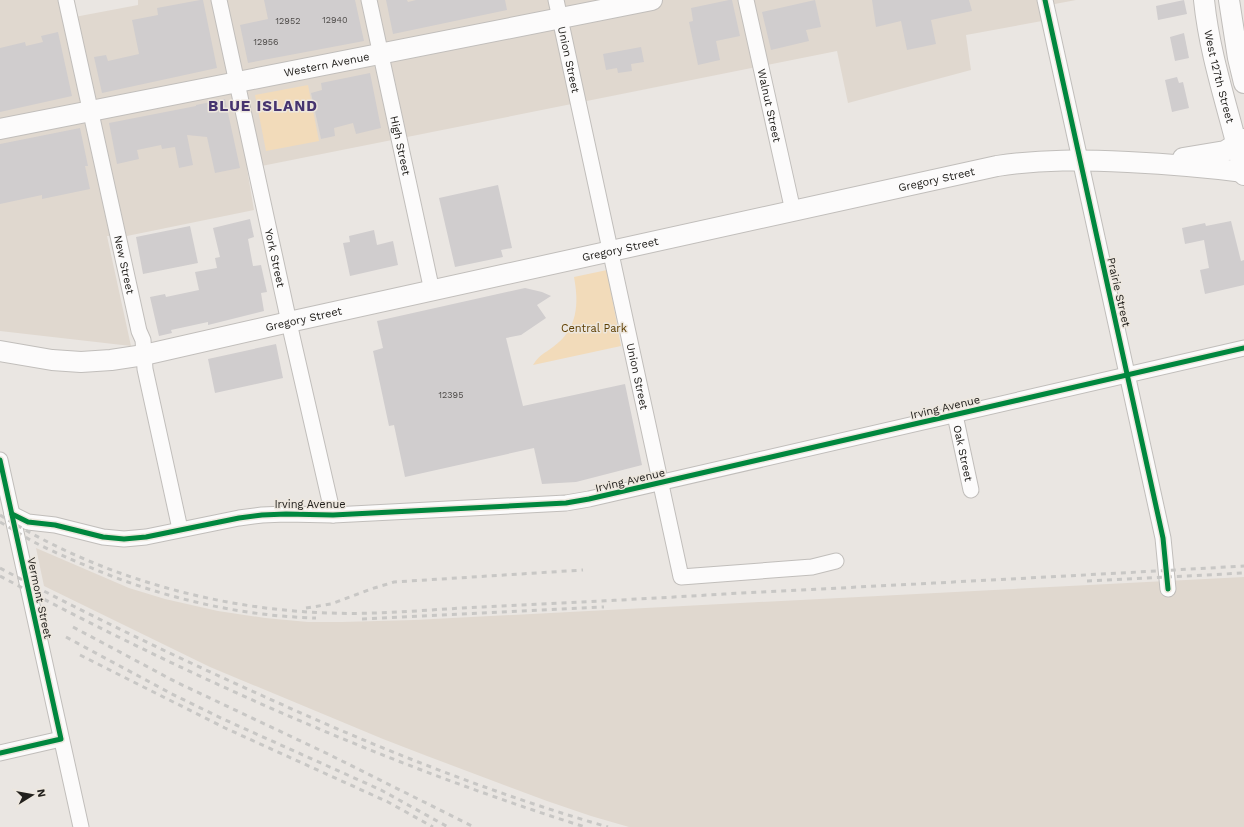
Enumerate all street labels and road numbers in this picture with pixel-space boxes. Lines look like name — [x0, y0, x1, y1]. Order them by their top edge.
street label: Union Street — [555, 25, 582, 95]
street label: West 127th Street — [1201, 29, 1237, 125]
street label: Western Avenue — [283, 50, 371, 80]
street label: Walnut Street — [755, 68, 784, 144]
street label: High Street — [387, 115, 413, 177]
street label: Gregory Street — [897, 165, 976, 195]
street label: York Street — [262, 228, 287, 289]
street label: New Street — [111, 234, 137, 296]
street label: Gregory Street — [581, 235, 660, 264]
street label: Prairie Street — [1104, 256, 1133, 328]
street label: Gregory Street — [264, 304, 344, 334]
street label: Union Street — [623, 342, 651, 411]
street label: Irving Avenue — [909, 393, 981, 422]
street label: Oak Street — [950, 424, 975, 483]
street label: Irving Avenue — [594, 466, 666, 495]
street label: Irving Avenue — [274, 498, 346, 511]
street label: Vermont Street — [25, 556, 55, 640]

